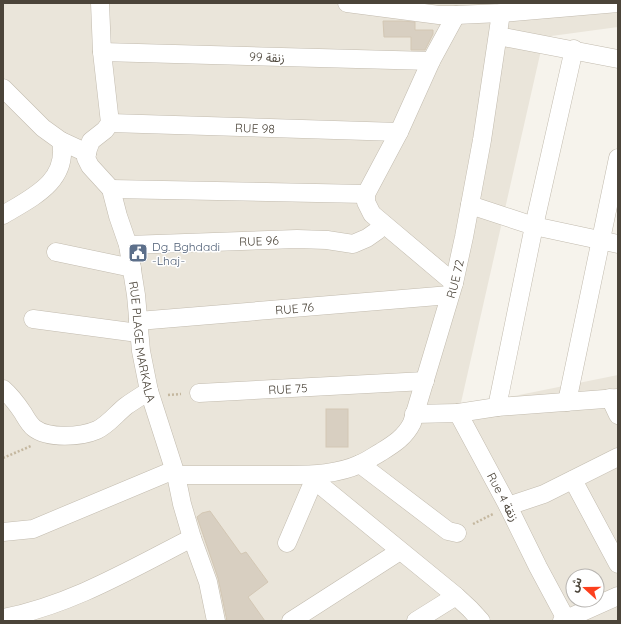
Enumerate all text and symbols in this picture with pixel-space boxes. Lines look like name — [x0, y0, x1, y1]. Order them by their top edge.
street label: زنقة 99 — [249, 49, 285, 65]
street label: RUE 98 — [235, 119, 275, 136]
street label: RUE 96 — [239, 232, 280, 249]
place label: Dg. Bghdadi -Lhaj- — [152, 239, 220, 268]
public building icon: Dg. Bghdadi -Lhaj- — [127, 242, 149, 264]
street label: RUE 72 — [442, 258, 466, 300]
street label: RUE PLAGE MARKALA — [126, 280, 160, 404]
street label: RUE 76 — [274, 299, 315, 317]
street label: RUE 75 — [268, 380, 308, 397]
street label: Rue 4 زنقة — [484, 470, 522, 524]
north arrow — [565, 568, 605, 608]
text: ش — [566, 575, 585, 594]

